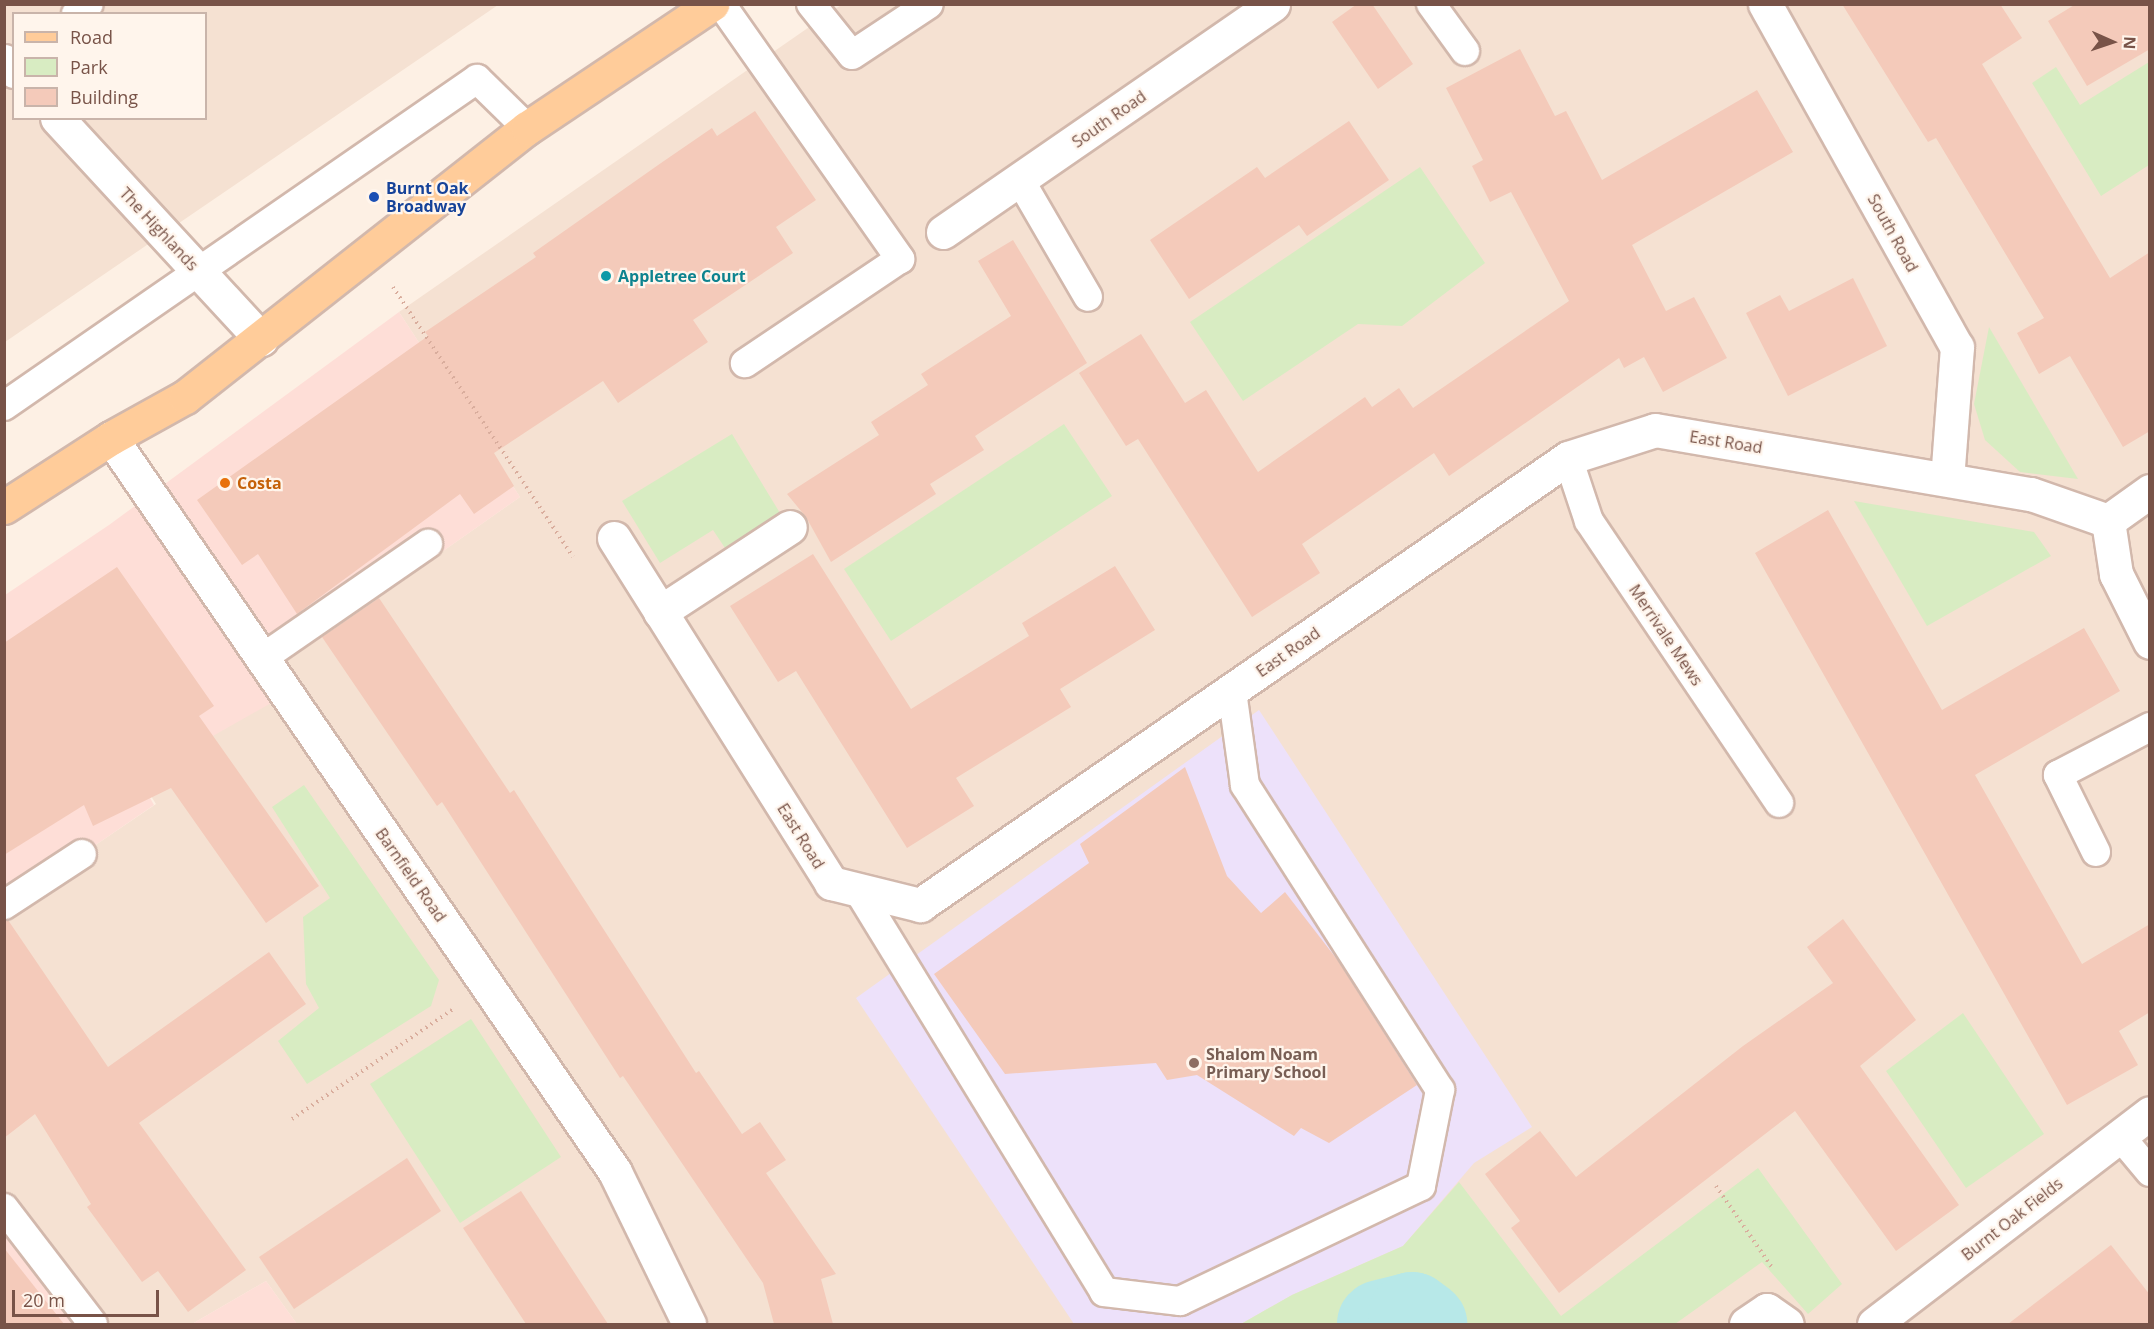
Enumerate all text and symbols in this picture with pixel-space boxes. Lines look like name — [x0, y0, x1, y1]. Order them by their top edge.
legend — [12, 12, 207, 120]
north arrow — [2082, 12, 2142, 72]
text: Road — [70, 25, 113, 49]
text: N — [2119, 36, 2141, 50]
text: Park — [70, 55, 108, 79]
text: Building — [70, 85, 138, 109]
street label: South Road — [1068, 86, 1150, 152]
place label: Burnt Oak Broadway — [386, 178, 468, 216]
street label: The Highlands — [116, 184, 202, 274]
marker: Burnt Oak Broadway — [367, 190, 381, 204]
street label: South Road — [1864, 191, 1922, 275]
place label: Appletree Court — [618, 266, 746, 286]
marker: Appletree Court — [599, 269, 613, 283]
street label: East Road — [1688, 427, 1764, 457]
place label: Costa — [237, 473, 282, 493]
marker: Costa — [218, 476, 232, 490]
street label: Merrivale Mews — [1625, 581, 1707, 689]
street label: East Road — [1252, 623, 1324, 681]
street label: East Road — [773, 800, 829, 872]
street label: Barnfield Road — [372, 824, 450, 926]
place label: Shalom Noam Primary School — [1206, 1044, 1326, 1082]
marker: Shalom Noam Primary School — [1187, 1056, 1201, 1070]
street label: Burnt Oak Fields — [1958, 1174, 2066, 1264]
scale bar — [15, 1278, 162, 1316]
text: 20 m — [23, 1288, 65, 1312]

